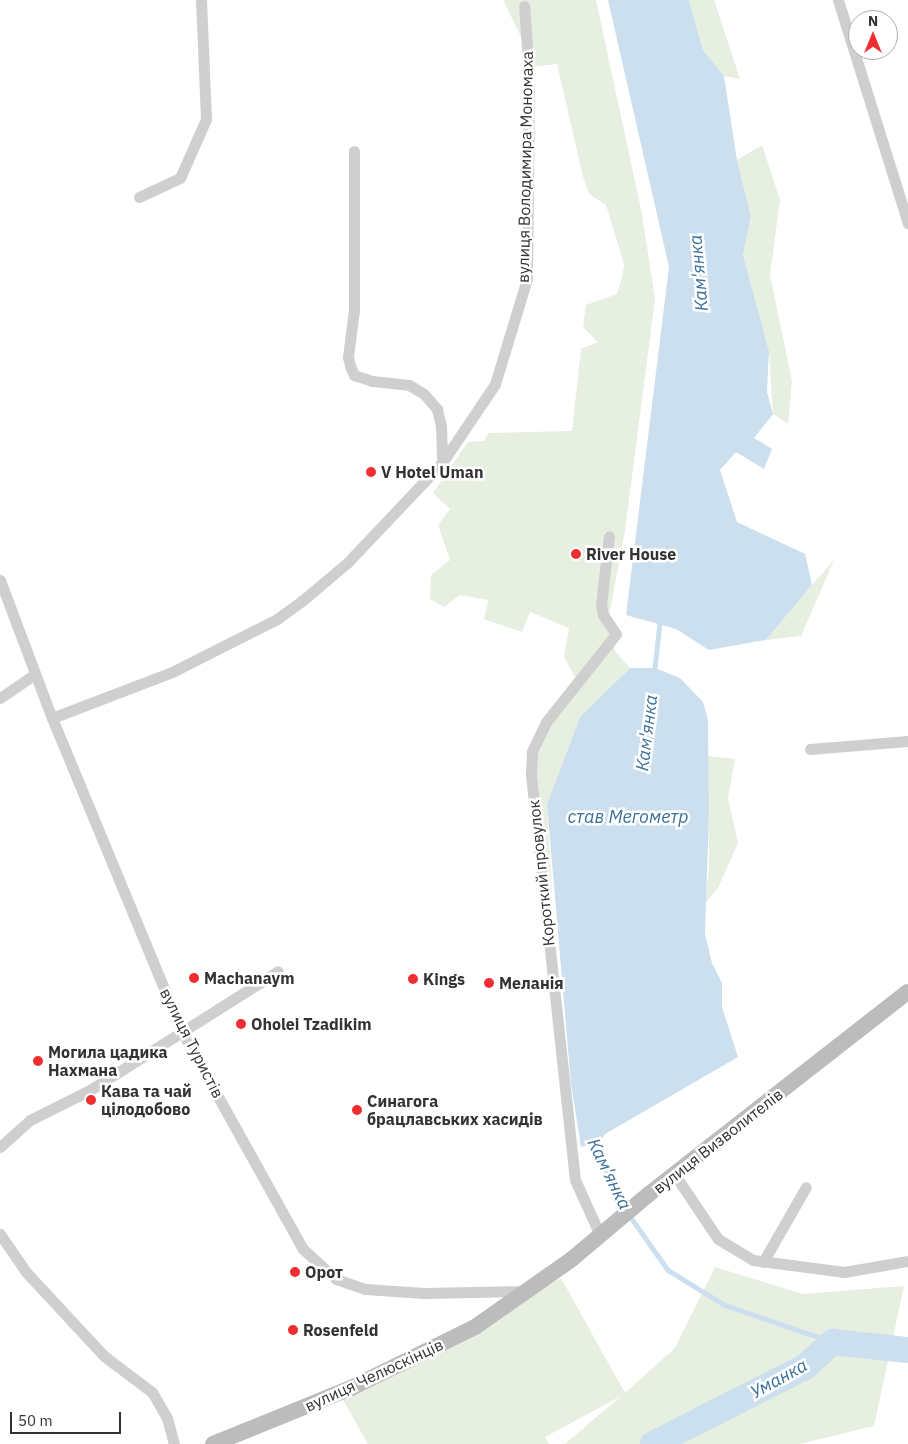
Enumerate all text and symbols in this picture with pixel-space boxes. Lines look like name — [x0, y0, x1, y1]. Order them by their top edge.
north arrow — [848, 10, 898, 60]
text: N — [868, 12, 878, 30]
street label: вулиця Володимира Мономаха — [513, 51, 537, 283]
water label: Кам'янка — [685, 234, 713, 312]
place label: V Hotel Uman — [381, 462, 483, 482]
marker: V Hotel Uman — [365, 466, 377, 478]
place label: River House — [586, 544, 676, 564]
marker: River House — [570, 548, 582, 560]
water label: Кам'янка — [632, 694, 662, 772]
street label: Короткий провулок — [524, 799, 558, 947]
water label: став Мегометр — [567, 806, 689, 828]
place label: Machanaym — [204, 968, 294, 988]
place label: Kings — [423, 969, 465, 989]
marker: Machanaym — [188, 972, 200, 984]
marker: Kings — [407, 973, 419, 985]
place label: Меланія — [499, 973, 564, 993]
marker: Меланія — [483, 977, 495, 989]
street label: вулиця Туристів — [156, 985, 228, 1101]
place label: Oholei Tzadikim — [251, 1014, 372, 1034]
marker: Oholei Tzadikim — [235, 1018, 247, 1030]
place label: Могила цадика Нахмана — [48, 1042, 168, 1080]
marker: Могила цадика Нахмана — [32, 1055, 44, 1067]
place label: Кава та чай цілодобово — [101, 1081, 192, 1119]
street label: вулиця Визволителів — [649, 1084, 787, 1198]
place label: Синагога брацлавських хасидів — [367, 1091, 543, 1129]
marker: Кава та чай цілодобово — [85, 1094, 97, 1106]
marker: Синагога брацлавських хасидів — [351, 1104, 363, 1116]
water label: Кам'янка — [582, 1135, 636, 1213]
place label: Орот — [305, 1262, 343, 1282]
marker: Орот — [289, 1266, 301, 1278]
place label: Rosenfeld — [303, 1320, 378, 1340]
marker: Rosenfeld — [287, 1324, 299, 1336]
street label: вулиця Челюскінців — [302, 1335, 446, 1415]
water label: Уманка — [747, 1355, 811, 1403]
scale bar — [12, 1402, 124, 1434]
text: 50 m — [18, 1411, 53, 1430]

